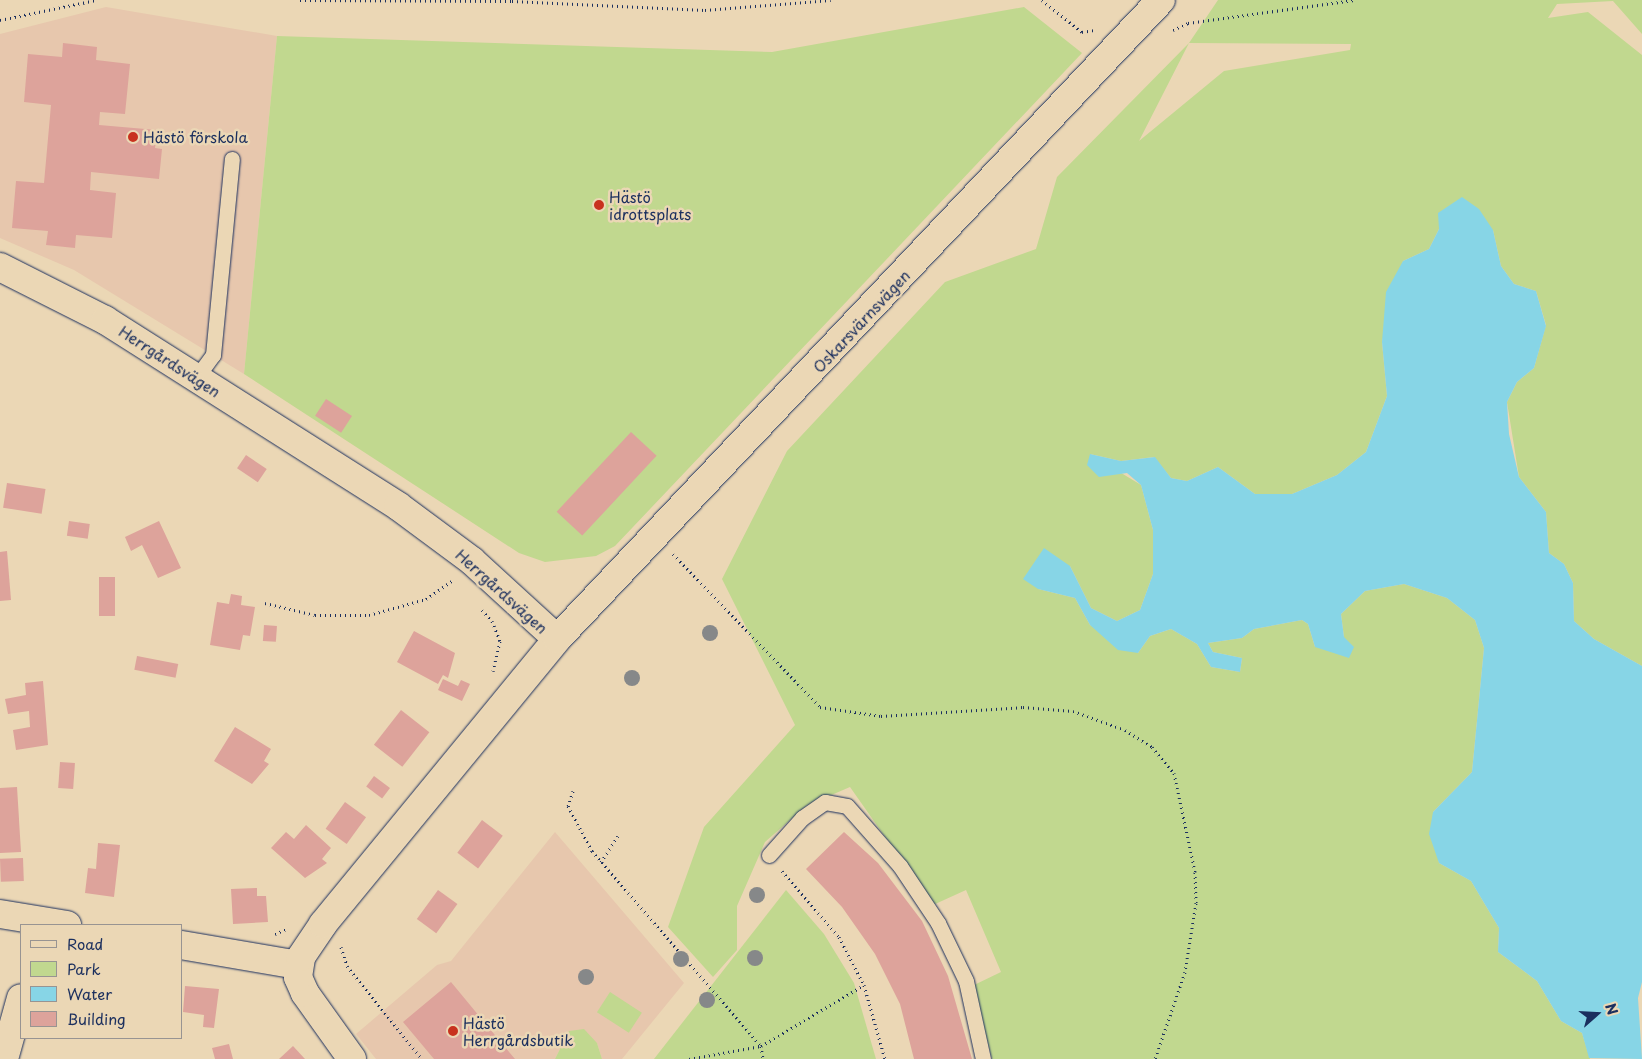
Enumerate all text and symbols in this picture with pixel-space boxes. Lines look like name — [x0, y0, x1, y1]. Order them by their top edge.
place label: Hästö förskola — [143, 128, 248, 146]
marker: Hästö förskola — [127, 131, 139, 143]
place label: Hästö idrottsplats — [609, 187, 691, 222]
marker: Hästö idrottsplats — [593, 199, 605, 211]
street label: Oskarsvärnsvägen — [809, 266, 913, 376]
street label: Herrgårdsvägen — [116, 322, 224, 400]
street label: Herrgårdsvägen — [452, 545, 552, 637]
legend — [20, 924, 182, 1039]
text: Road — [67, 932, 103, 955]
text: Park — [67, 957, 101, 980]
text: Water — [67, 982, 112, 1005]
north arrow — [1572, 989, 1622, 1039]
text: N — [1600, 1000, 1623, 1018]
text: Building — [67, 1007, 126, 1030]
place label: Hästö Herrgårdsbutik — [463, 1013, 573, 1048]
marker: Hästö Herrgårdsbutik — [447, 1025, 459, 1037]

